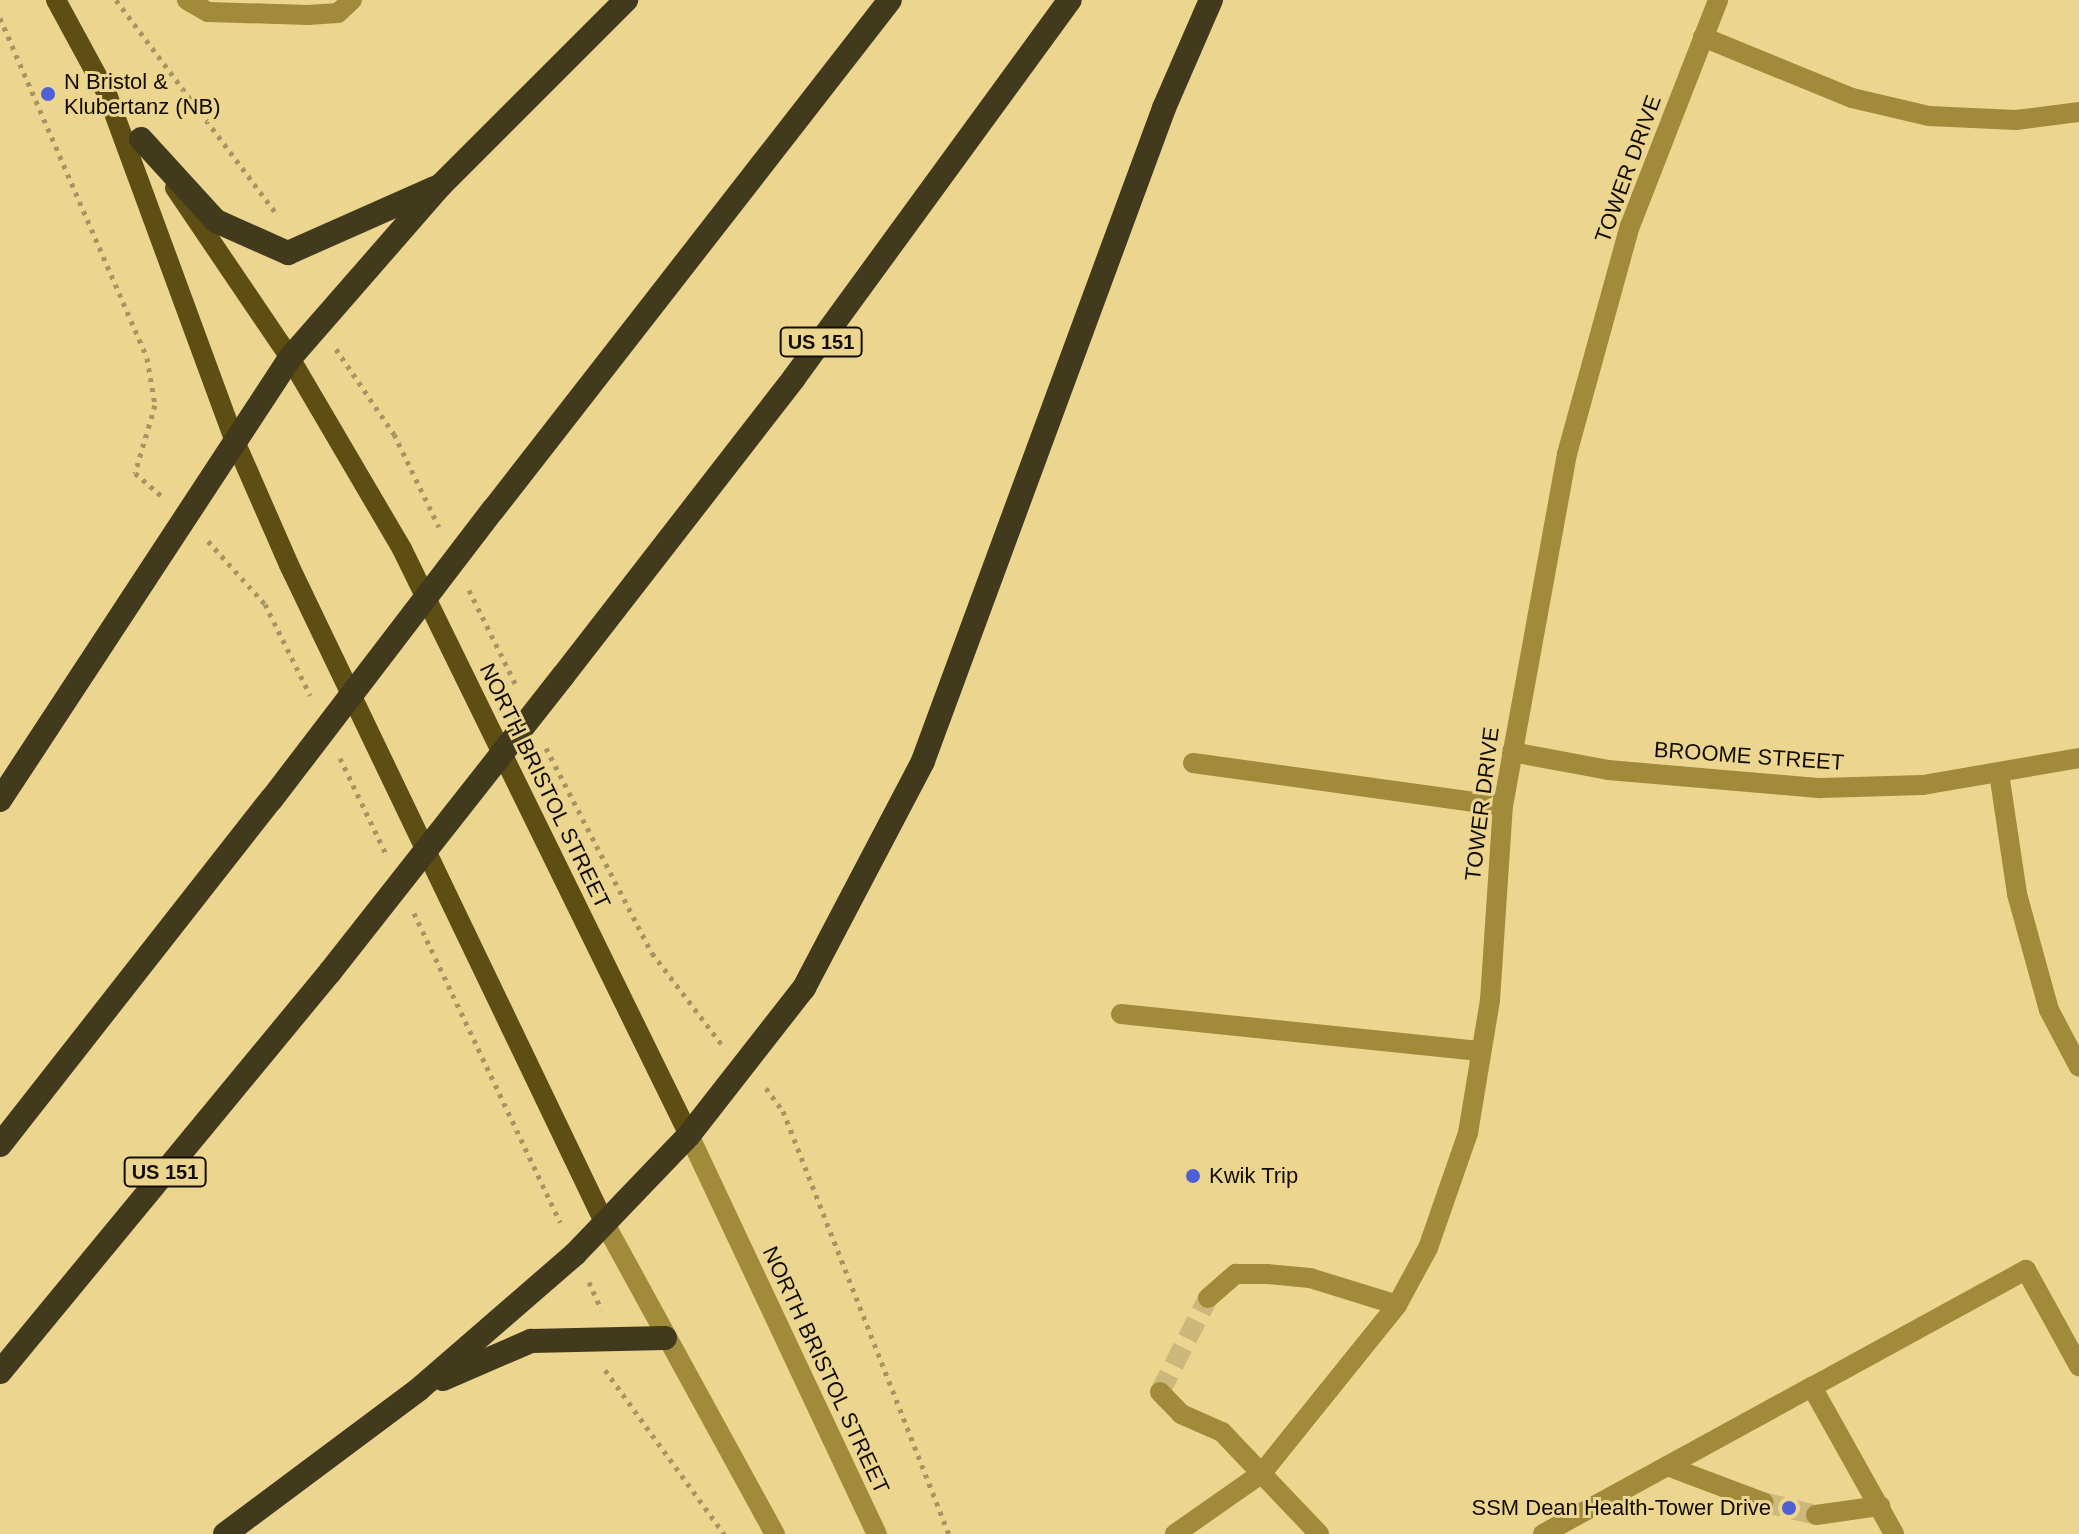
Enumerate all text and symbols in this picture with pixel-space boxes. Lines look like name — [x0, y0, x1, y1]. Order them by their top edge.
place label: N Bristol & Klubertanz (NB) — [64, 68, 221, 120]
marker: N Bristol & Klubertanz (NB) — [39, 85, 57, 103]
street label: TOWER DRIVE — [1589, 92, 1667, 246]
road number: US 151 — [779, 326, 863, 358]
street label: NORTH BRISTOL STREET — [474, 659, 616, 913]
street label: TOWER DRIVE — [1459, 726, 1505, 882]
street label: BROOME STREET — [1653, 736, 1845, 776]
road number: US 151 — [123, 1156, 207, 1188]
place label: Kwik Trip — [1209, 1163, 1299, 1189]
marker: Kwik Trip — [1184, 1167, 1202, 1185]
street label: NORTH BRISTOL STREET — [757, 1242, 895, 1498]
place label: SSM Dean Health-Tower Drive — [1471, 1495, 1771, 1521]
marker: SSM Dean Health-Tower Drive — [1778, 1497, 1800, 1519]

